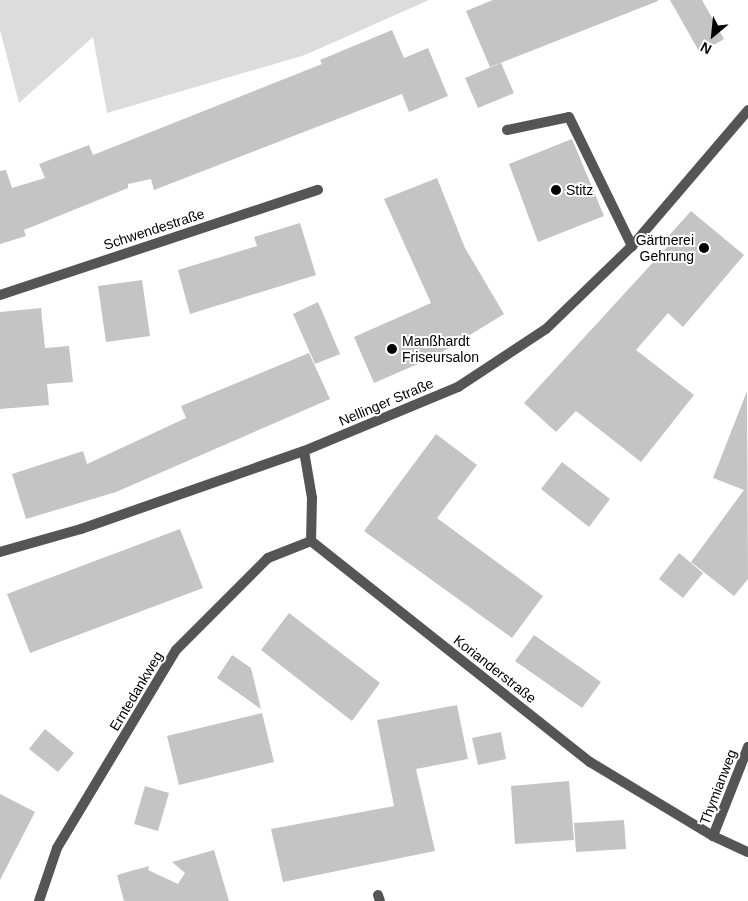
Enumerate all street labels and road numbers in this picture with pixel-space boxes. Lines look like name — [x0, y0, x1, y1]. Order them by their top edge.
street label: Schwendestraße — [101, 205, 207, 253]
street label: Nellinger Straße — [336, 375, 436, 429]
street label: Korianderstraße — [450, 631, 540, 707]
street label: Erntedankweg — [106, 648, 166, 734]
street label: Thymianweg — [696, 747, 740, 827]

